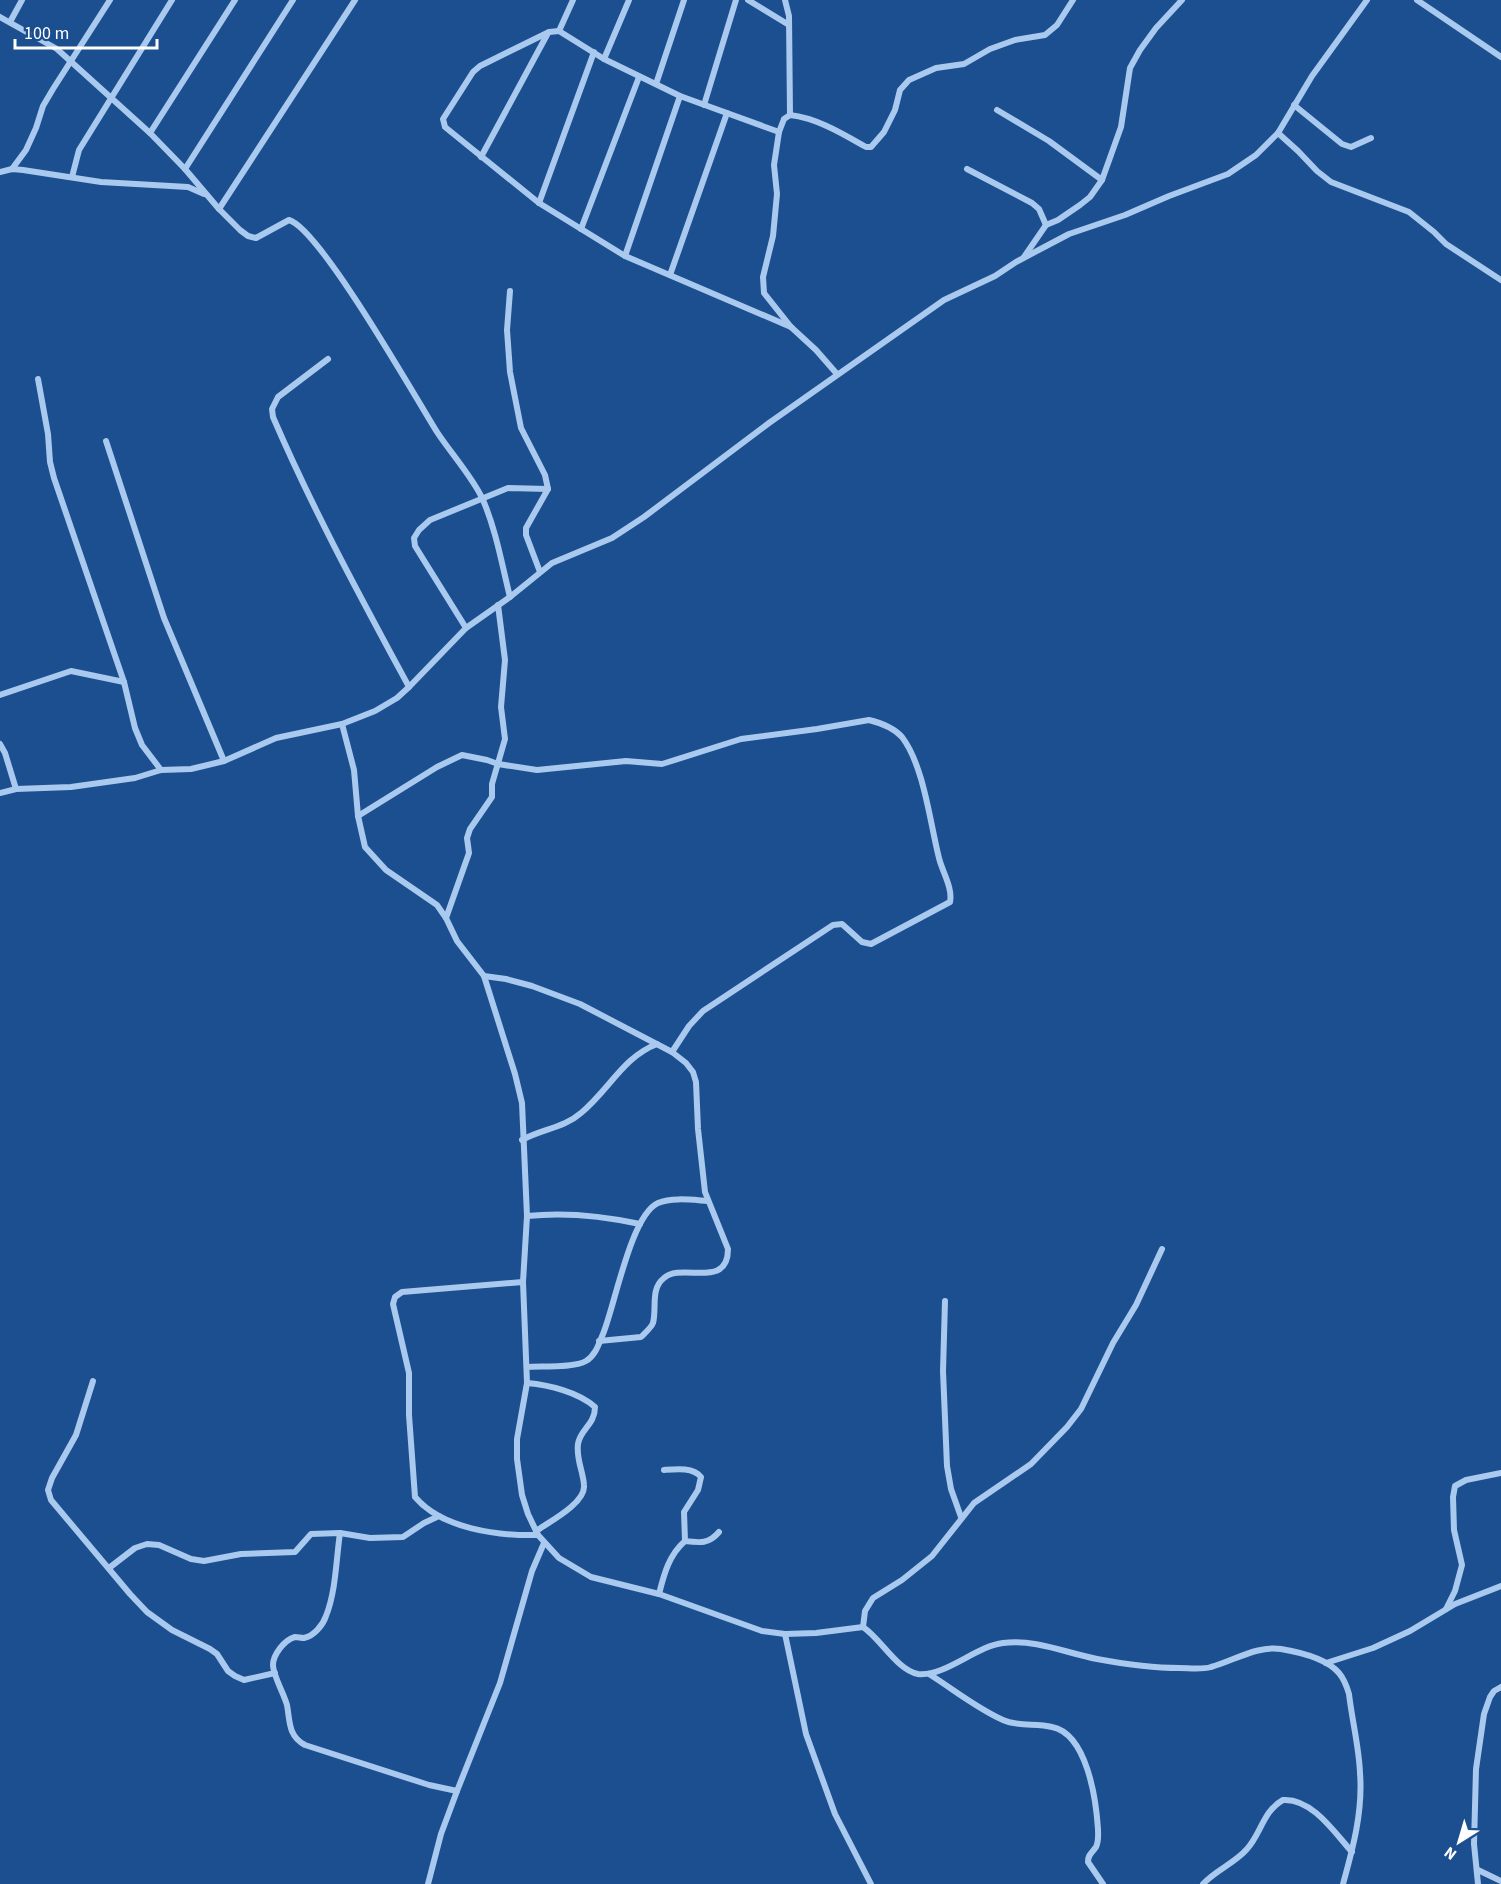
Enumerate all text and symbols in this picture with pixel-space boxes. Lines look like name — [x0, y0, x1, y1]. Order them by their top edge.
scale bar — [15, 12, 158, 50]
text: 100 m — [24, 21, 69, 46]
north arrow — [1429, 1812, 1489, 1872]
text: N — [1440, 1841, 1461, 1865]

